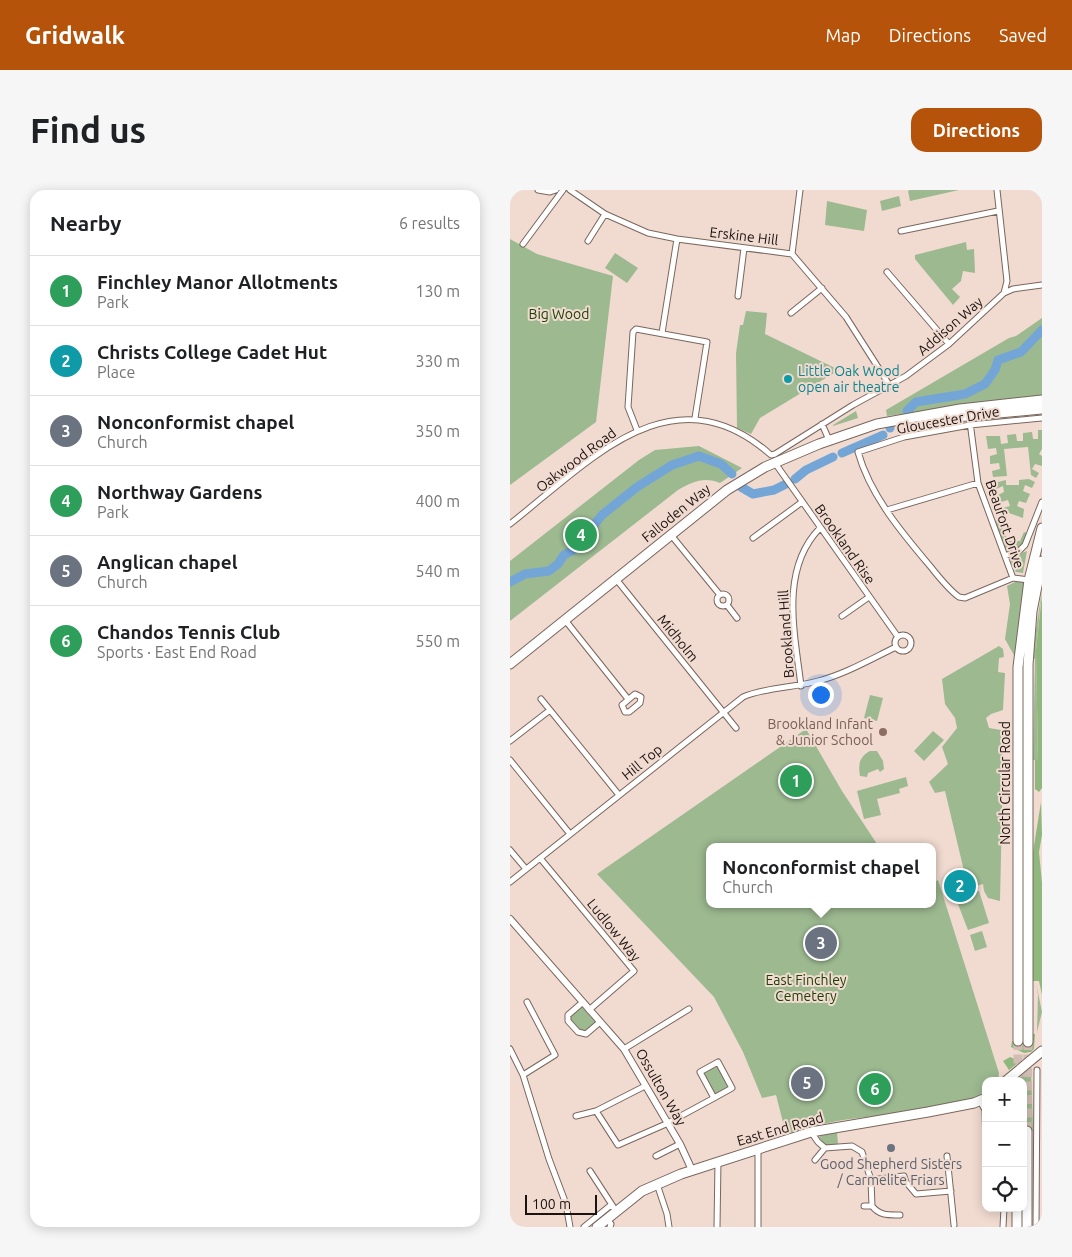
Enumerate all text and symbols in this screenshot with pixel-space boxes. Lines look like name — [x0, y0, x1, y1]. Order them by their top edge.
text: Gridwalk — [25, 22, 125, 49]
text: Map — [825, 25, 861, 45]
text: Directions — [889, 25, 971, 45]
text: Saved — [999, 25, 1047, 45]
button: Directions — [911, 108, 1042, 152]
text: Find us — [30, 110, 146, 150]
text: Nearby — [50, 211, 121, 235]
text: 6 results — [399, 214, 460, 232]
street label: Erskine Hill — [709, 224, 780, 248]
text: Finchley Manor Allotments — [97, 271, 338, 293]
text: 1 — [61, 282, 71, 300]
text: 130 m — [415, 282, 460, 300]
text: Park — [97, 293, 129, 311]
street label: Addison Way — [914, 293, 986, 359]
park label: Big Wood — [529, 306, 589, 322]
text: Christs College Cadet Hut — [97, 341, 327, 363]
text: 2 — [61, 352, 71, 370]
text: 330 m — [415, 352, 460, 370]
text: Place — [97, 363, 135, 381]
place label: Little Oak Wood open air theatre — [798, 363, 900, 395]
marker: Little Oak Wood open air theatre — [782, 373, 794, 385]
street label: Gloucester Drive — [895, 403, 1001, 437]
text: Nonconformist chapel — [97, 411, 294, 433]
text: 3 — [61, 422, 71, 440]
text: 350 m — [415, 422, 460, 440]
street label: Oakwood Road — [533, 425, 619, 495]
text: Church — [97, 433, 148, 451]
street label: Beaufort Drive — [982, 478, 1028, 570]
street label: Falloden Way — [639, 480, 714, 545]
text: Northway Gardens — [97, 481, 263, 503]
text: 4 — [61, 492, 71, 510]
text: 400 m — [415, 492, 460, 510]
street label: Brookland Rise — [812, 501, 878, 587]
text: Park — [97, 503, 129, 521]
pin: 4 — [565, 516, 597, 554]
text: Anglican chapel — [97, 551, 237, 573]
text: 5 — [61, 562, 71, 580]
text: 540 m — [415, 562, 460, 580]
text: Church — [97, 573, 148, 591]
street label: Brookland Hill — [775, 589, 797, 679]
street label: Midholm — [654, 611, 702, 665]
text: Chandos Tennis Club — [97, 621, 280, 643]
text: 6 — [61, 632, 71, 650]
text: 550 m — [415, 632, 460, 650]
text: Sports · East End Road — [97, 643, 257, 661]
your location — [808, 682, 834, 708]
place label: Brookland Infant & Junior School — [767, 716, 873, 748]
street label: North Circular Road — [997, 721, 1013, 845]
marker: Brookland Infant & Junior School — [877, 726, 889, 738]
street label: Hill Top — [619, 741, 665, 783]
pin: 1 — [780, 762, 812, 800]
popup — [706, 843, 936, 908]
text: Nonconformist chapel — [722, 856, 920, 878]
pin: 2 — [944, 867, 976, 905]
text: Church — [722, 878, 773, 896]
street label: Ludlow Way — [584, 896, 644, 965]
pin: 3 — [805, 924, 837, 962]
park label: East Finchley Cemetery — [765, 972, 847, 1004]
street label: Ossulton Way — [633, 1046, 690, 1129]
pin: 5 — [791, 1064, 823, 1102]
pin: 6 — [859, 1070, 891, 1108]
map controls — [982, 1077, 1027, 1212]
button: + — [982, 1077, 1027, 1122]
street label: East End Road — [735, 1109, 825, 1149]
button: − — [982, 1122, 1027, 1167]
marker: Good Shepherd Sisters / Carmelite Friars — [885, 1142, 897, 1154]
place label: Good Shepherd Sisters / Carmelite Friars — [820, 1156, 962, 1188]
button: locate — [982, 1167, 1027, 1212]
scale bar — [525, 1192, 598, 1215]
text: 100 m — [532, 1196, 571, 1212]

